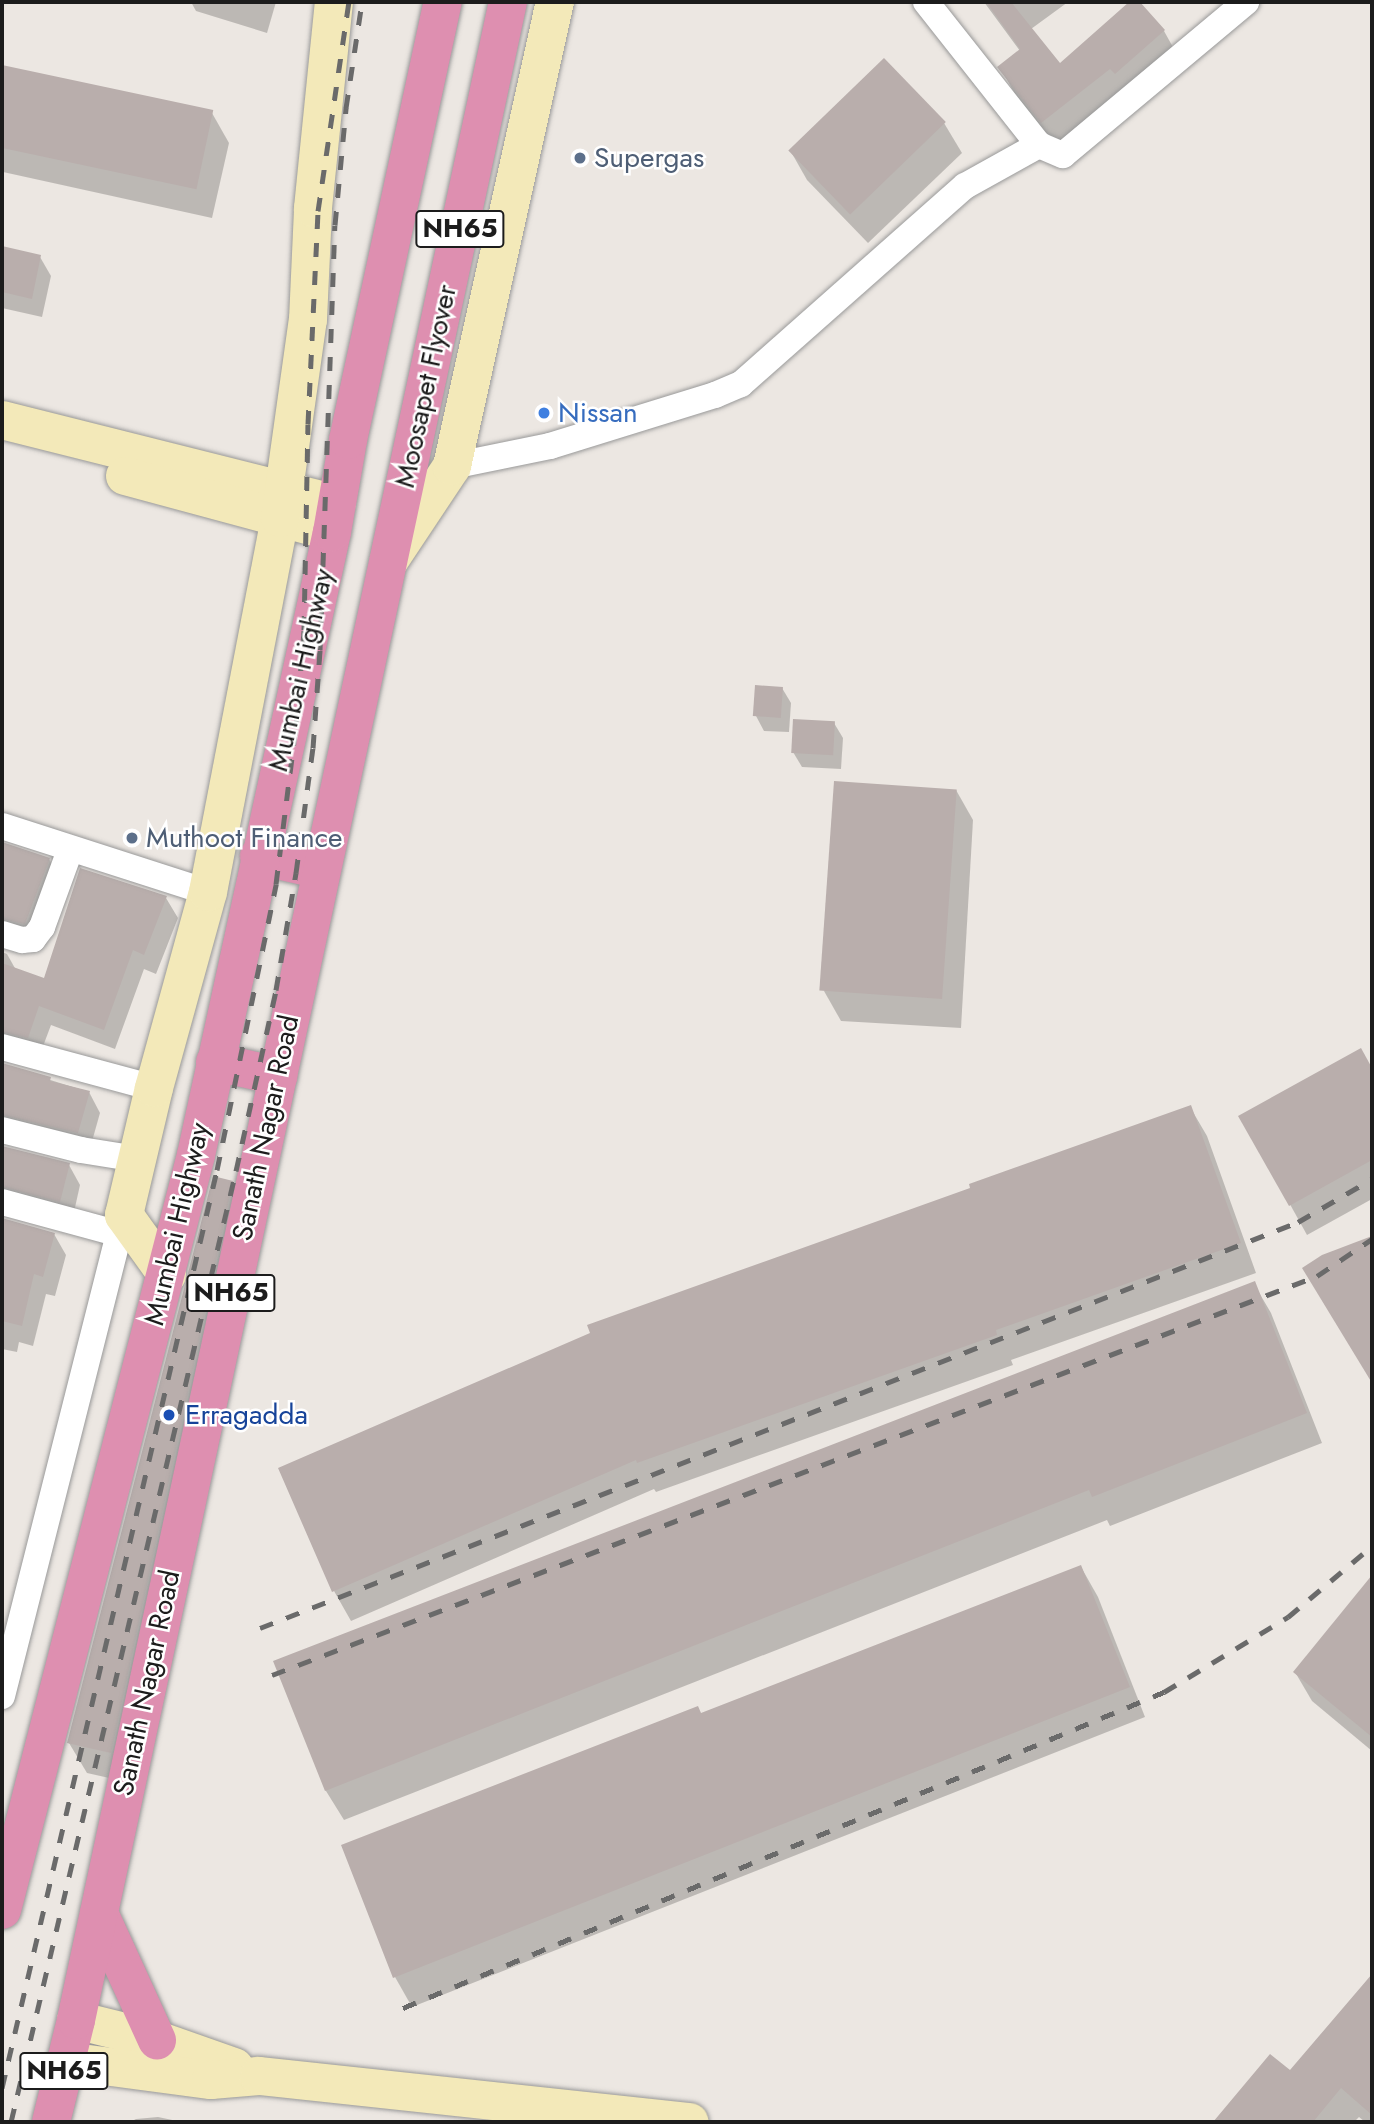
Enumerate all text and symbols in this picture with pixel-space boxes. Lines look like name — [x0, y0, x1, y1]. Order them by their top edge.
place label: Supergas — [594, 141, 704, 175]
marker: Supergas — [572, 150, 588, 166]
road number: NH65 — [414, 206, 505, 252]
street label: Moosapet Flyover — [388, 281, 464, 491]
place label: Nissan — [558, 396, 638, 430]
marker: Nissan — [536, 405, 552, 421]
street label: Mumbai Highway — [261, 565, 341, 775]
place label: Muthoot Finance — [146, 821, 342, 855]
marker: Muthoot Finance — [124, 830, 140, 846]
street label: Sanath Nagar Road — [226, 1012, 306, 1244]
street label: Mumbai Highway — [137, 1119, 217, 1329]
road number: NH65 — [186, 1270, 276, 1316]
place label: Erragadda — [185, 1398, 308, 1432]
marker: Erragadda — [159, 1405, 179, 1425]
street label: Sanath Nagar Road — [107, 1567, 187, 1799]
road number: NH65 — [18, 2048, 110, 2094]

